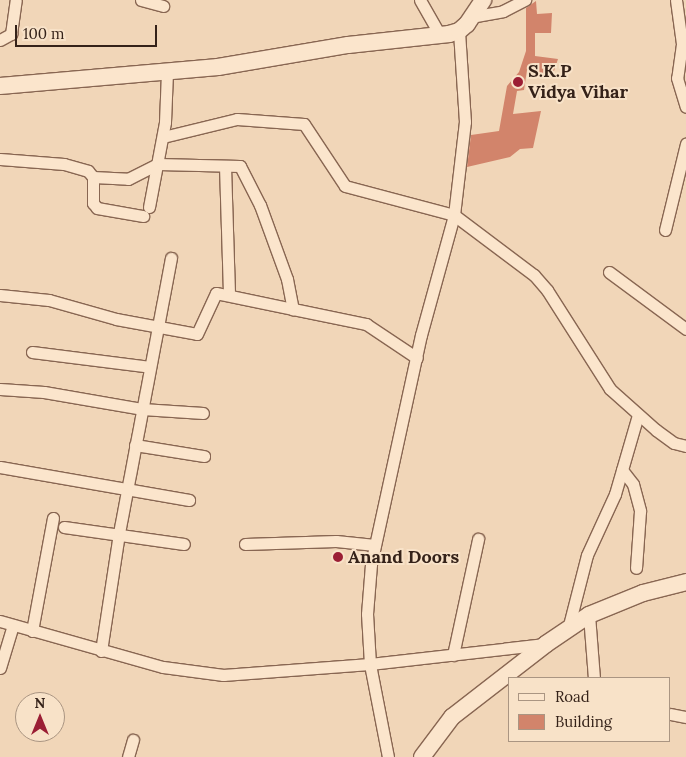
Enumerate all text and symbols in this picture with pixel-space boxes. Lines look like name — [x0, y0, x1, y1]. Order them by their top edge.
scale bar — [18, 15, 160, 47]
text: 100 m — [23, 24, 64, 43]
place label: S.K.P Vidya Vihar — [528, 61, 628, 104]
marker: S.K.P Vidya Vihar — [512, 76, 524, 88]
place label: Anand Doors — [348, 546, 459, 568]
marker: Anand Doors — [332, 551, 344, 563]
legend — [508, 677, 671, 742]
text: Road — [555, 687, 590, 706]
north arrow — [15, 692, 65, 742]
text: N — [35, 694, 45, 712]
text: Building — [555, 712, 612, 731]

